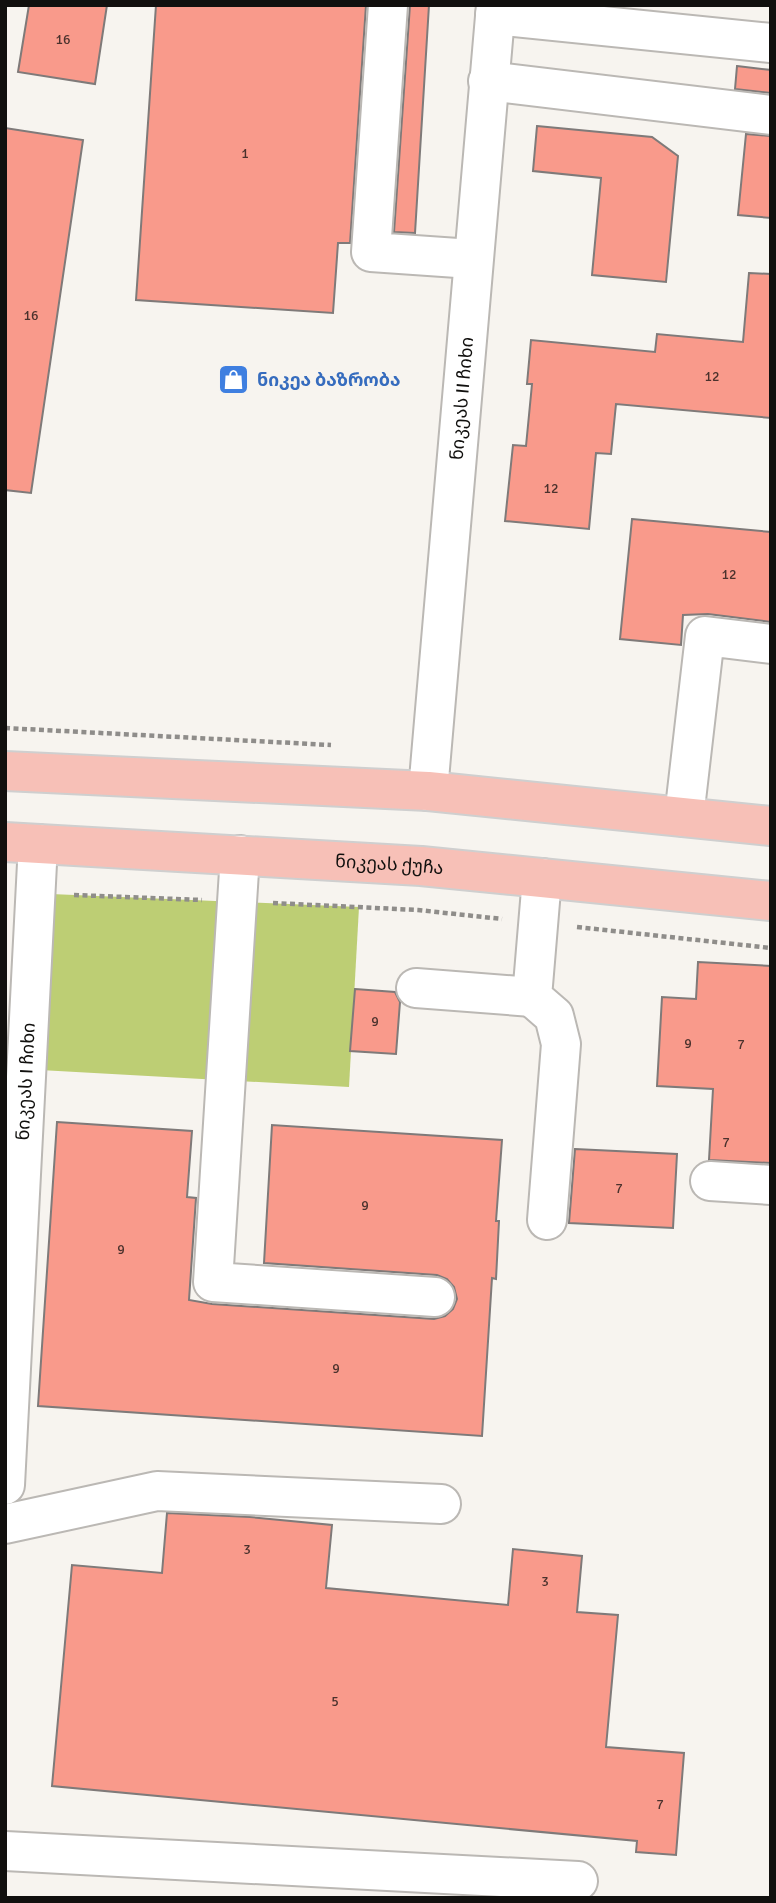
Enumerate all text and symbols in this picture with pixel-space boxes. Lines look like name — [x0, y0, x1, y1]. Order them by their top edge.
house number: 16 — [55, 31, 71, 48]
house number: 1 — [241, 145, 249, 162]
house number: 16 — [23, 307, 39, 324]
street label: ნიკეას II ჩიხი — [446, 336, 478, 461]
shop icon: ნიკეა ბაზრობა — [217, 363, 251, 397]
house number: 12 — [704, 368, 720, 385]
place label: ნიკეა ბაზრობა — [257, 369, 401, 391]
house number: 12 — [543, 480, 559, 497]
house number: 12 — [721, 566, 737, 583]
street label: ნიკეას ქუჩა — [334, 850, 445, 879]
house number: 9 — [371, 1013, 379, 1030]
street label: ნიკეას I ჩიხი — [12, 1022, 40, 1141]
house number: 9 — [684, 1035, 692, 1052]
house number: 7 — [737, 1036, 745, 1053]
house number: 7 — [722, 1134, 730, 1151]
house number: 7 — [615, 1180, 623, 1197]
house number: 9 — [361, 1197, 369, 1214]
house number: 9 — [117, 1241, 125, 1258]
house number: 9 — [332, 1360, 340, 1377]
house number: 3 — [243, 1541, 251, 1558]
house number: 3 — [541, 1573, 549, 1590]
house number: 5 — [331, 1693, 339, 1710]
house number: 7 — [656, 1796, 664, 1813]

